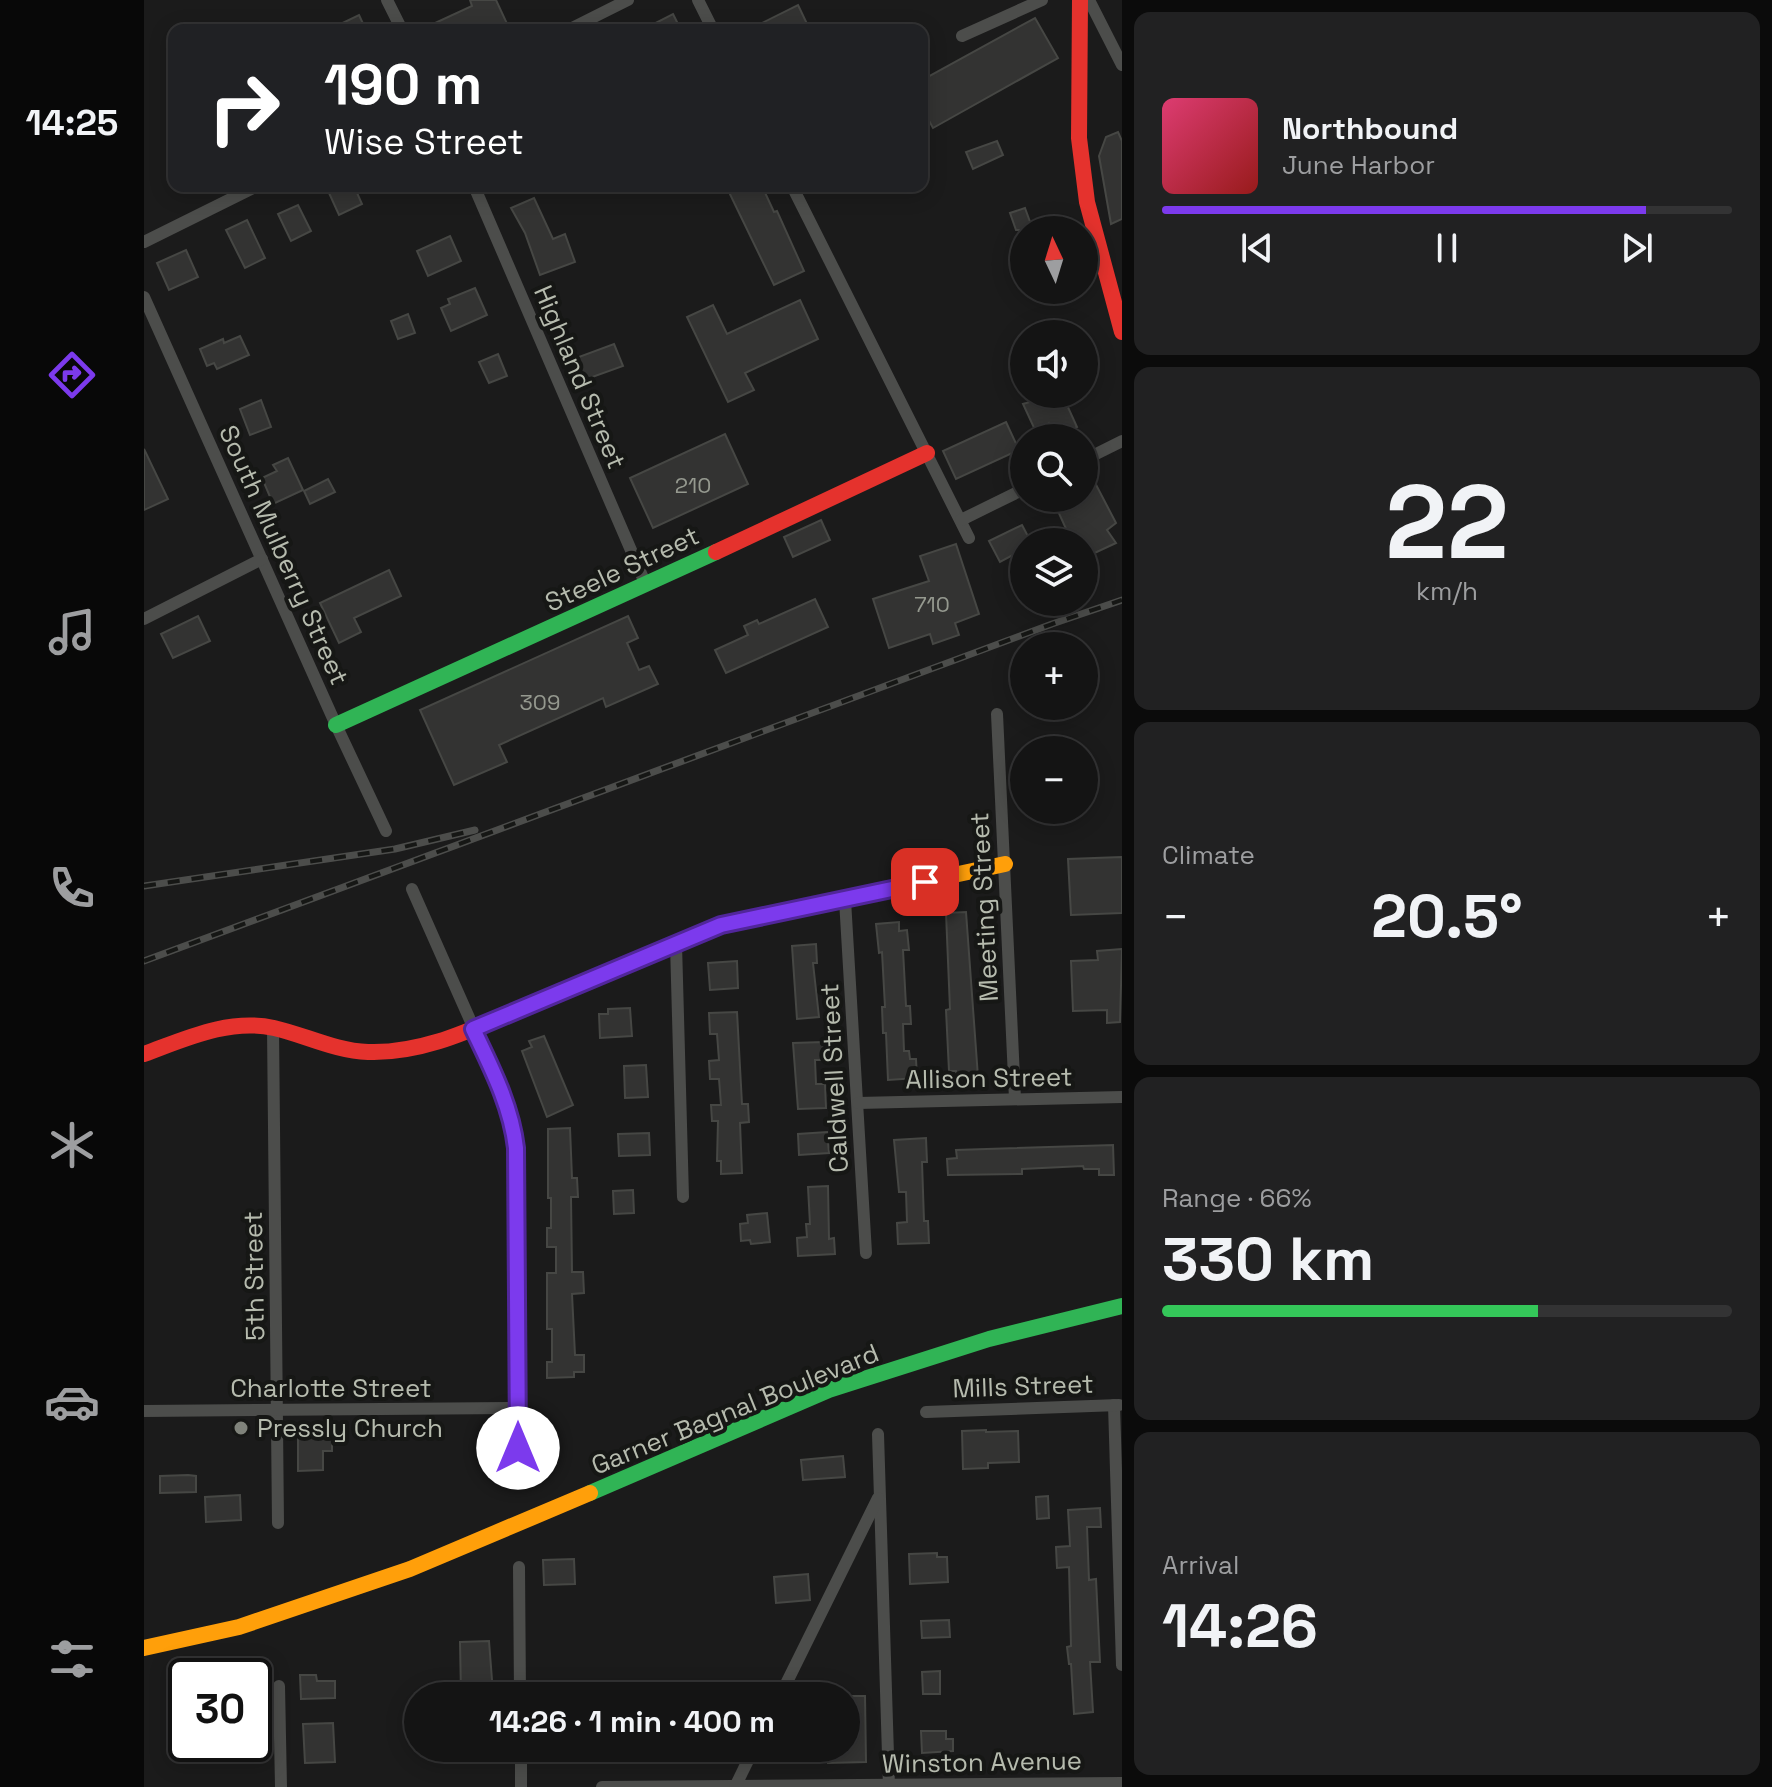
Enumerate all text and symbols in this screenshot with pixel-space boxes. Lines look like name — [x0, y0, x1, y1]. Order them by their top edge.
text: 190 m — [324, 49, 482, 120]
icon: right — [192, 56, 296, 160]
text: 14:25 — [26, 100, 118, 146]
text: Northbound — [1282, 109, 1458, 148]
text: Wise Street — [324, 119, 524, 165]
text: June Harbor — [1282, 148, 1435, 182]
north arrow — [1010, 216, 1098, 304]
map controls — [1010, 216, 1098, 824]
icon: previous — [1235, 226, 1279, 270]
icon: pause — [1425, 226, 1469, 270]
icon: next — [1615, 226, 1659, 270]
street label: Highland Street — [526, 280, 634, 474]
button: sound — [1010, 320, 1098, 408]
icon: directions — [44, 347, 100, 403]
street label: South Mulberry Street — [211, 420, 357, 690]
button: search — [1010, 424, 1098, 512]
text: 22 — [1385, 456, 1509, 588]
house number: 210 — [675, 471, 711, 499]
street label: Steele Street — [540, 518, 704, 620]
button: layers — [1010, 528, 1098, 616]
text: km/h — [1416, 574, 1478, 608]
house number: 710 — [914, 590, 950, 618]
icon: music — [44, 604, 100, 660]
button: + — [1010, 632, 1098, 720]
house number: 309 — [520, 688, 560, 716]
button: − — [1010, 736, 1098, 824]
street label: Meeting Street — [962, 811, 1006, 1003]
text: Climate — [1162, 838, 1255, 872]
pin — [891, 848, 959, 916]
icon: phone — [44, 860, 100, 916]
icon: arrive — [903, 860, 947, 904]
text: 20.5° — [1371, 878, 1523, 955]
text: − — [1162, 889, 1189, 945]
text: + — [1705, 889, 1732, 945]
street label: Caldwell Street — [812, 982, 856, 1174]
street label: Allison Street — [905, 1060, 1073, 1096]
icon: climate — [44, 1117, 100, 1173]
text: Range · 66% — [1162, 1181, 1312, 1215]
street label: 5th Street — [236, 1211, 272, 1341]
text: 330 km — [1162, 1221, 1374, 1298]
street label: Garner Bagnal Boulevard — [586, 1336, 884, 1482]
street label: Mills Street — [952, 1367, 1094, 1405]
street label: Charlotte Street — [230, 1371, 432, 1405]
icon: car — [44, 1374, 100, 1430]
position arrow — [476, 1406, 560, 1490]
place label: Pressly Church — [257, 1411, 443, 1445]
marker: Pressly Church — [232, 1419, 250, 1437]
text: Arrival — [1162, 1548, 1239, 1582]
text: 14:26 — [1162, 1588, 1318, 1665]
icon: filters — [44, 1631, 100, 1687]
speed limit sign: 30 — [168, 1658, 272, 1762]
text: 14:26 · 1 min · 400 m — [489, 1702, 775, 1741]
street label: Winston Avenue — [882, 1743, 1082, 1781]

